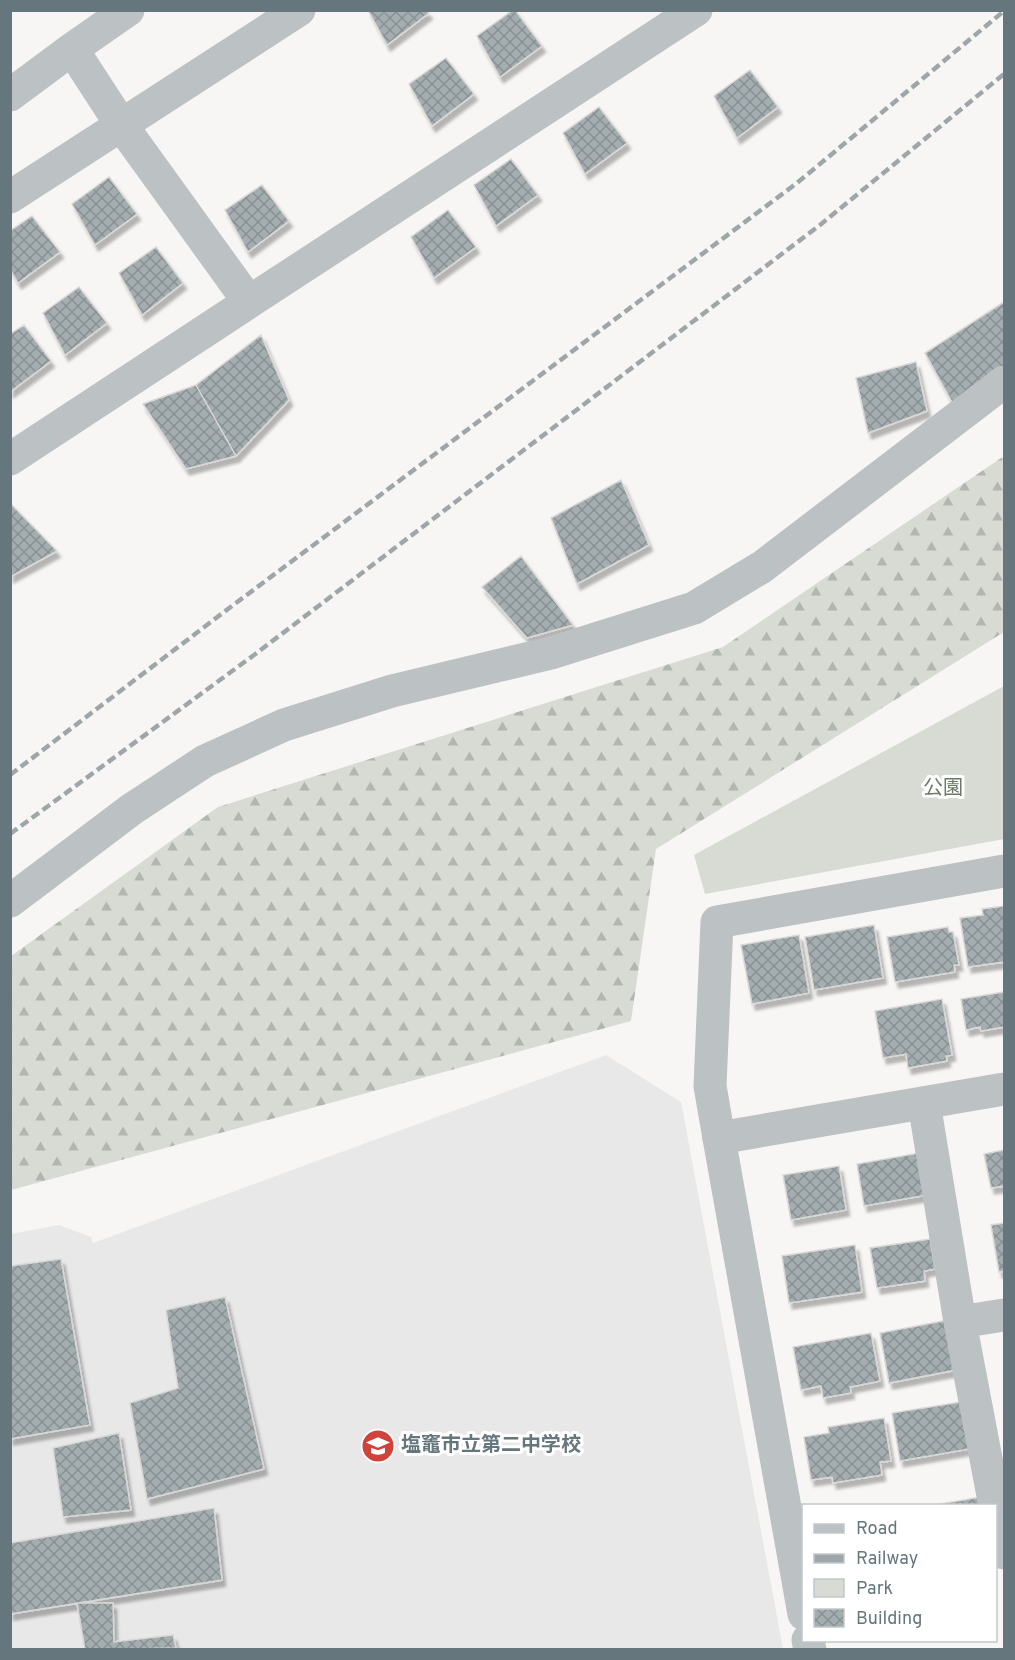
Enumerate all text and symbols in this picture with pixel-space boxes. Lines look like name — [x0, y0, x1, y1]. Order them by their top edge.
park label: 公園 — [923, 776, 963, 802]
school or university icon: 塩竈市立第二中学校 — [360, 1428, 396, 1464]
place label: 塩竈市立第二中学校 — [401, 1433, 581, 1459]
legend — [802, 1504, 997, 1642]
text: Road — [856, 1518, 898, 1541]
text: Railway — [856, 1548, 918, 1571]
text: Park — [856, 1578, 893, 1601]
text: Building — [856, 1608, 922, 1631]

